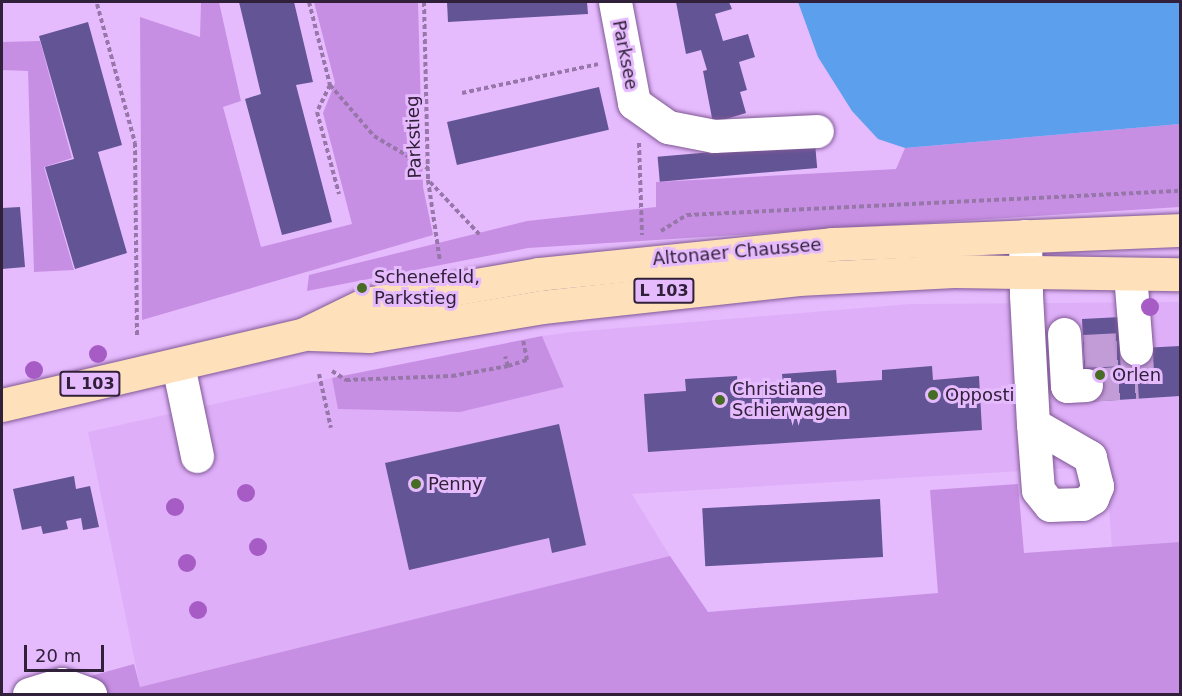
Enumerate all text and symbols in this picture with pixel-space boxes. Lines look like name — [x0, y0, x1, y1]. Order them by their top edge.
street label: Parksee — [608, 18, 642, 92]
street label: Parkstieg — [402, 95, 426, 179]
street label: Altonaer Chaussee — [652, 234, 822, 270]
place label: Schenefeld, Parkstieg — [374, 267, 480, 310]
road number: L 103 — [632, 278, 696, 304]
marker: Schenefeld, Parkstieg — [355, 281, 369, 295]
place label: Orlen — [1112, 364, 1161, 386]
marker: Orlen — [1093, 368, 1107, 382]
road number: L 103 — [58, 371, 122, 397]
place label: Christiane Schierwagen — [732, 379, 848, 422]
place label: Opposti — [945, 384, 1014, 406]
marker: Opposti — [926, 388, 940, 402]
marker: Christiane Schierwagen — [713, 393, 727, 407]
place label: Penny — [428, 473, 483, 495]
marker: Penny — [409, 477, 423, 491]
scale bar — [27, 633, 106, 671]
text: 20 m — [35, 645, 81, 666]

